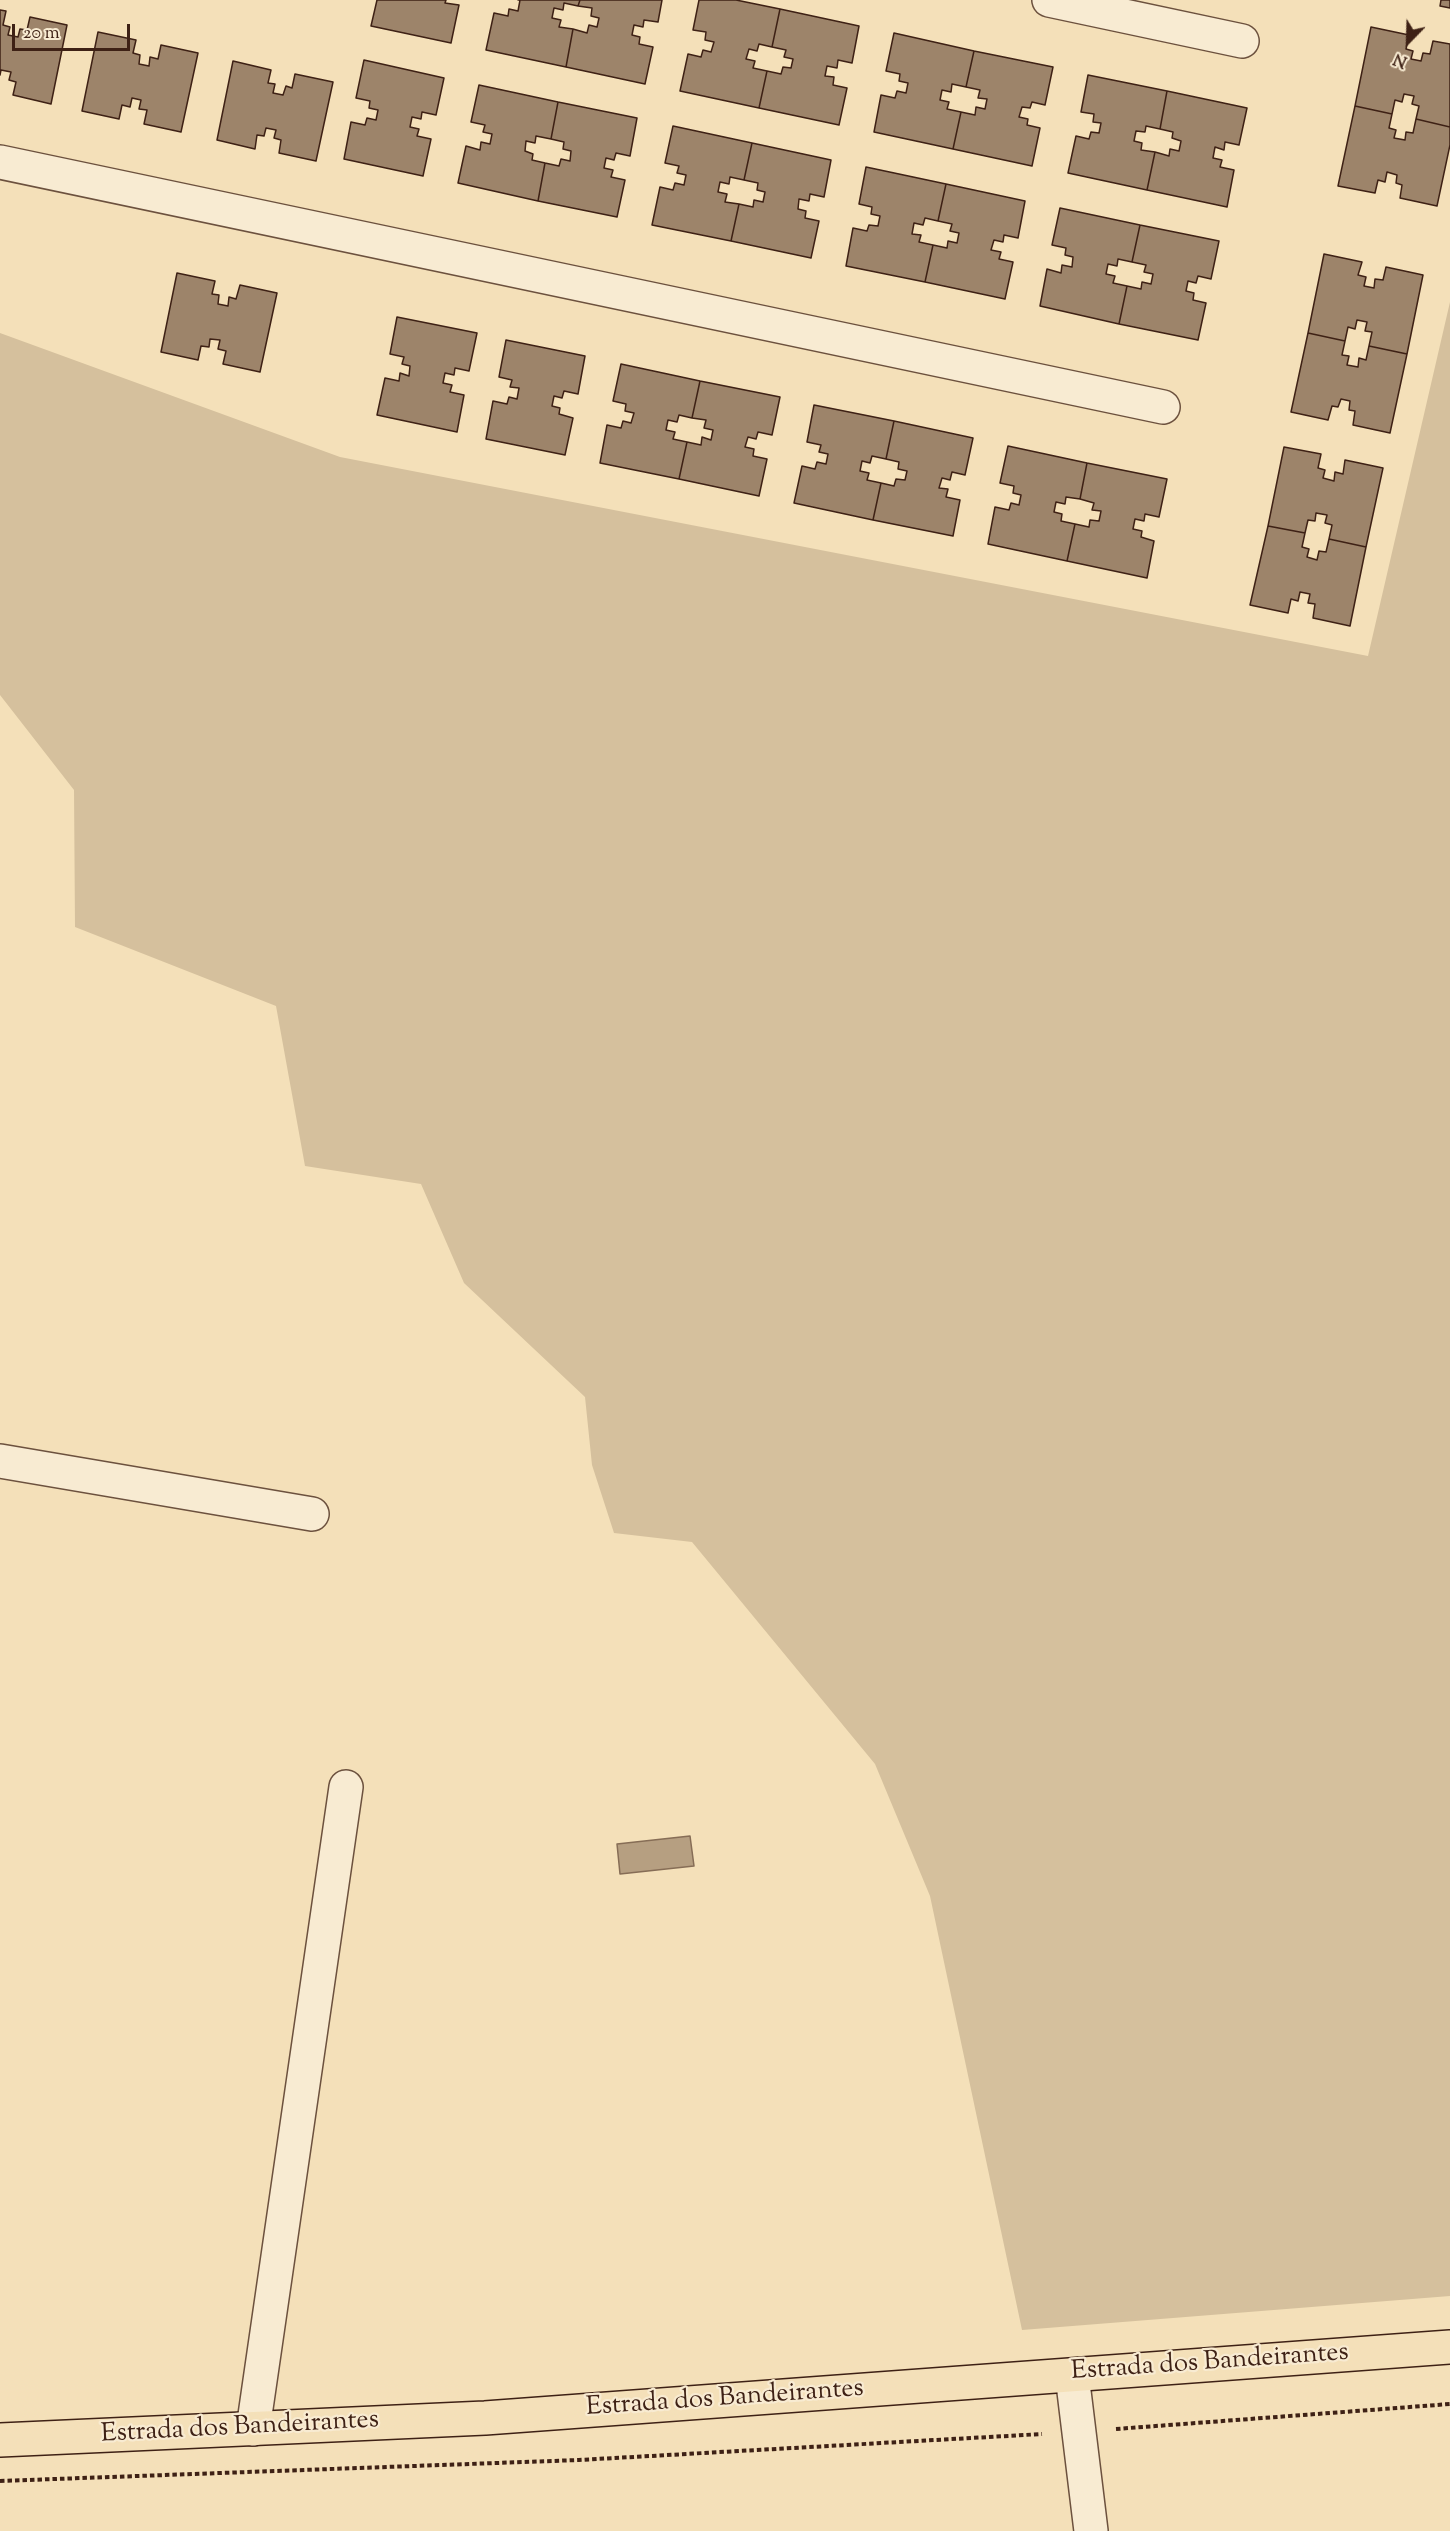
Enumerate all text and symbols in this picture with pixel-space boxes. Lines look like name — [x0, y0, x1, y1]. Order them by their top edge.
scale bar — [15, 12, 134, 50]
north arrow — [1378, 12, 1438, 72]
text: 20 m — [23, 21, 60, 47]
text: N — [1390, 46, 1411, 72]
street label: Estrada dos Bandeirantes — [1070, 2339, 1350, 2389]
street label: Estrada dos Bandeirantes — [585, 2375, 865, 2425]
street label: Estrada dos Bandeirantes — [100, 2406, 380, 2452]

